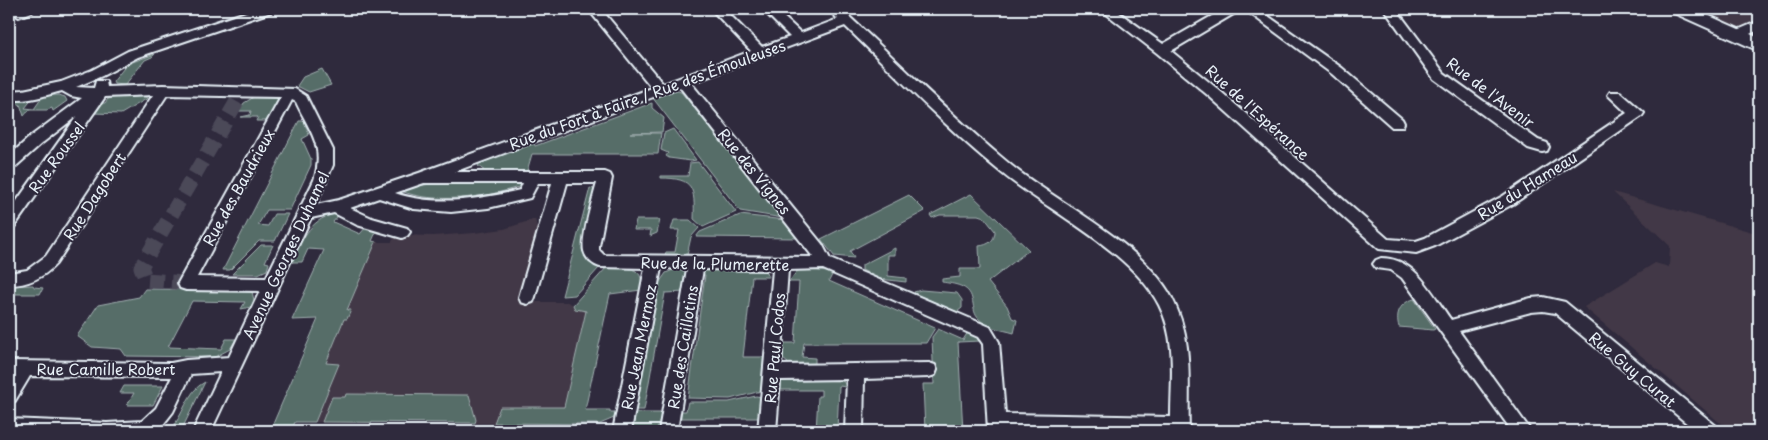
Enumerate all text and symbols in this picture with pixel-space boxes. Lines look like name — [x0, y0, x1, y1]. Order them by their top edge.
street label: Rue du Fort à Faire / Rue des Émouleuses — [505, 33, 789, 155]
street label: Rue de l'Avenir — [1442, 51, 1540, 133]
street label: Rue de l'Espérance — [1201, 59, 1315, 165]
street label: Rue Roussel — [22, 117, 90, 197]
street label: Rue des Vignes — [713, 123, 797, 219]
street label: Rue des Baudrieux — [196, 124, 280, 250]
street label: Rue du Hameau — [1473, 145, 1581, 225]
street label: Rue Dagobert — [57, 148, 131, 244]
street label: Avenue Georges Duhamel — [236, 167, 334, 343]
street label: Rue de la Plumerette — [641, 250, 790, 276]
street label: Rue Jean Mermoz — [615, 282, 662, 412]
street label: Rue des Caillotins — [661, 283, 703, 411]
street label: Rue Paul Codos — [758, 292, 790, 404]
street label: Rue Guy Curat — [1585, 326, 1681, 412]
street label: Rue Camille Robert — [37, 357, 175, 380]

